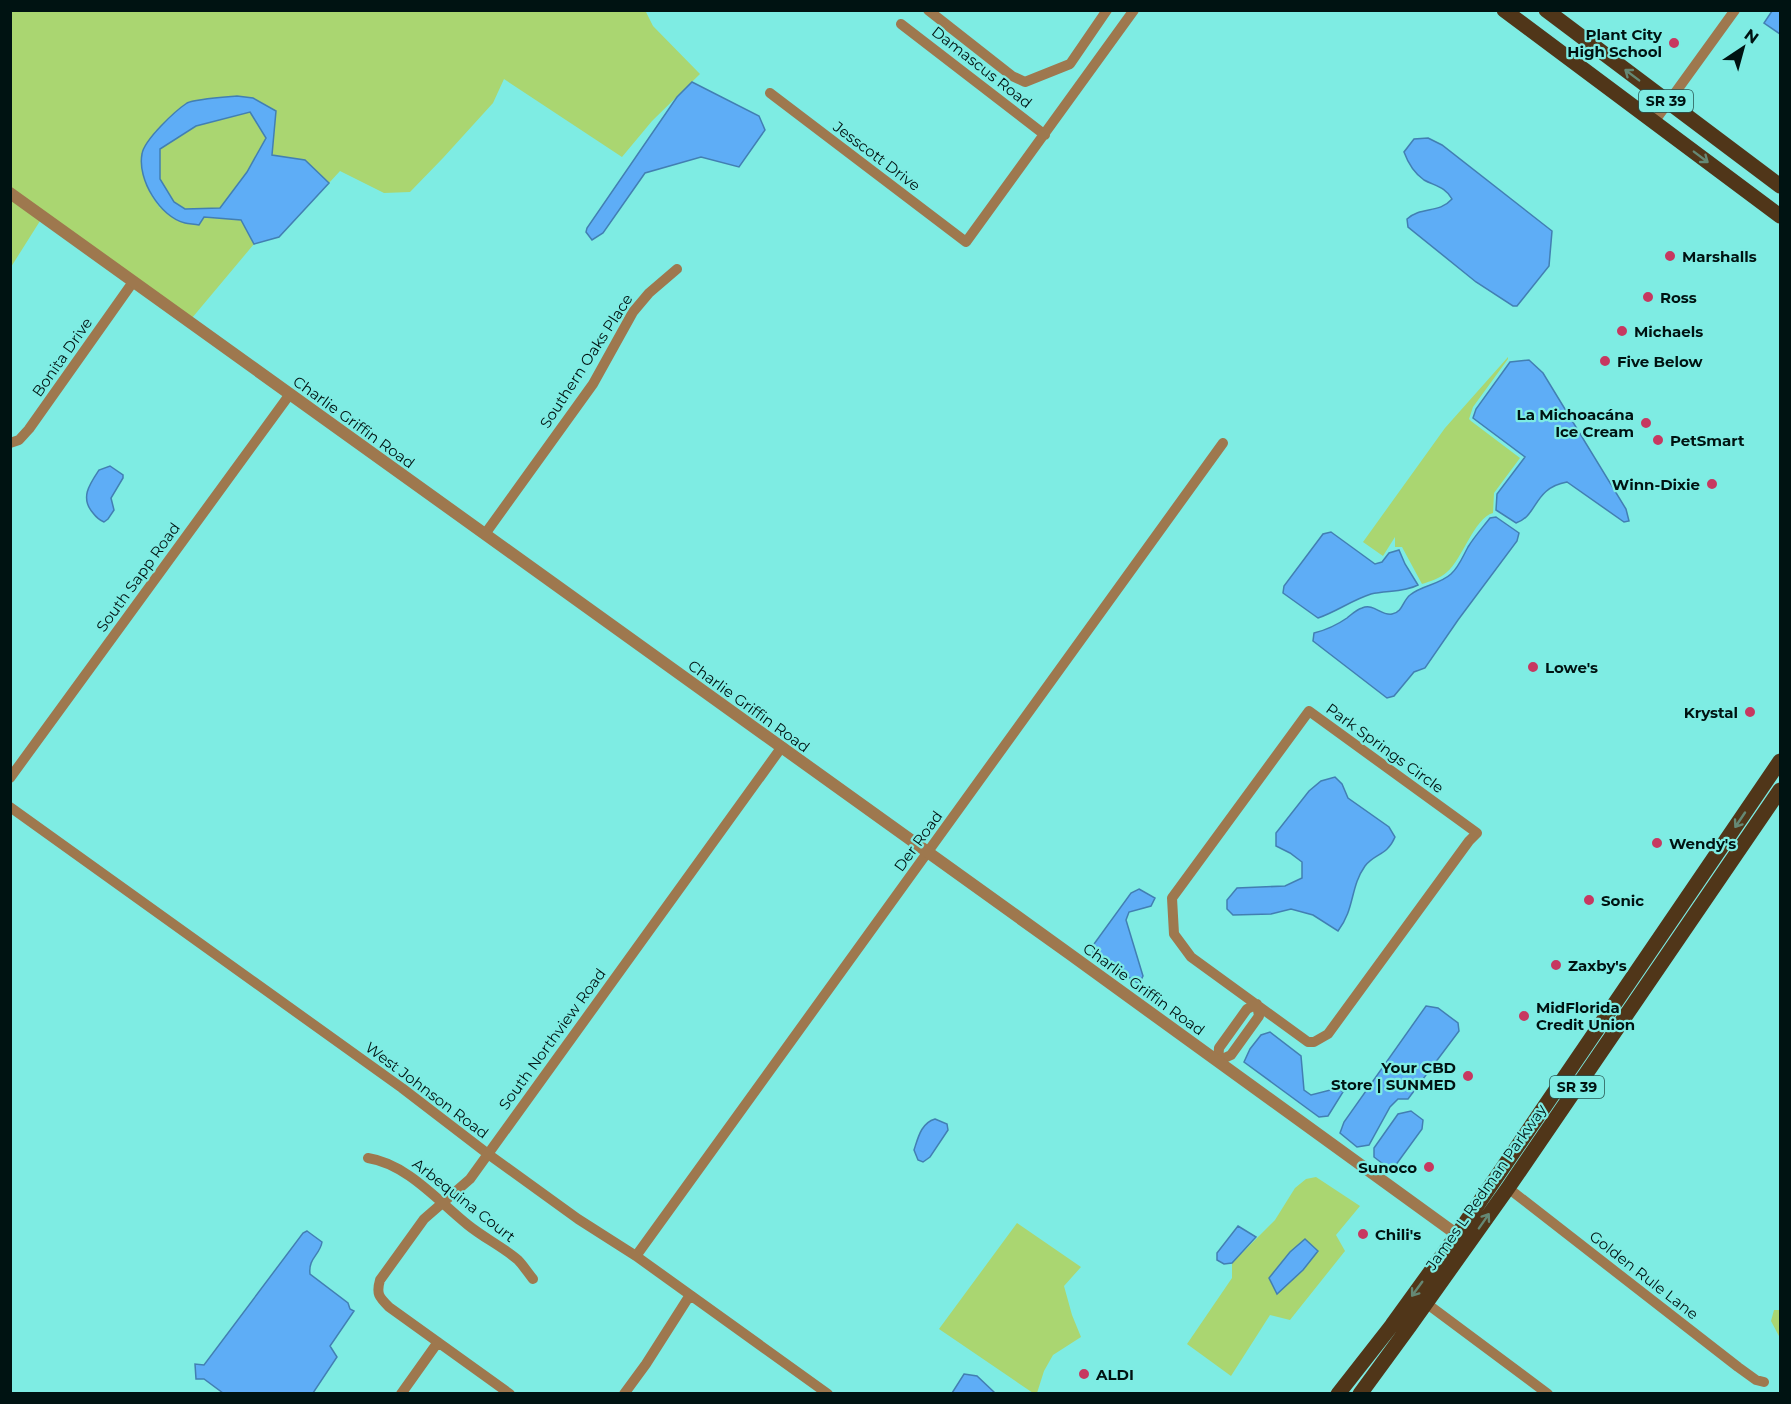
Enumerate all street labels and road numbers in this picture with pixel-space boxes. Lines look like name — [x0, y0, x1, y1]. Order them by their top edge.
street label: Damascus Road — [928, 22, 1036, 112]
road number: SR 39 — [1639, 90, 1693, 112]
street label: Jesscott Drive — [829, 116, 924, 195]
street label: Southern Oaks Place — [535, 290, 637, 432]
street label: Bonita Drive — [28, 314, 96, 400]
street label: Charlie Griffin Road — [290, 372, 418, 472]
street label: South Sapp Road — [92, 519, 184, 635]
street label: Charlie Griffin Road — [685, 656, 813, 756]
street label: Park Springs Circle — [1322, 699, 1448, 797]
street label: Der Road — [890, 807, 946, 875]
street label: Charlie Griffin Road — [1080, 939, 1208, 1039]
street label: South Northview Road — [494, 965, 610, 1113]
street label: West Johnson Road — [362, 1037, 492, 1143]
road number: SR 39 — [1550, 1076, 1604, 1098]
street label: James L Redman Parkway — [1421, 1100, 1551, 1274]
street label: Arbequina Court — [409, 1154, 519, 1246]
street label: Golden Rule Lane — [1586, 1227, 1702, 1323]

